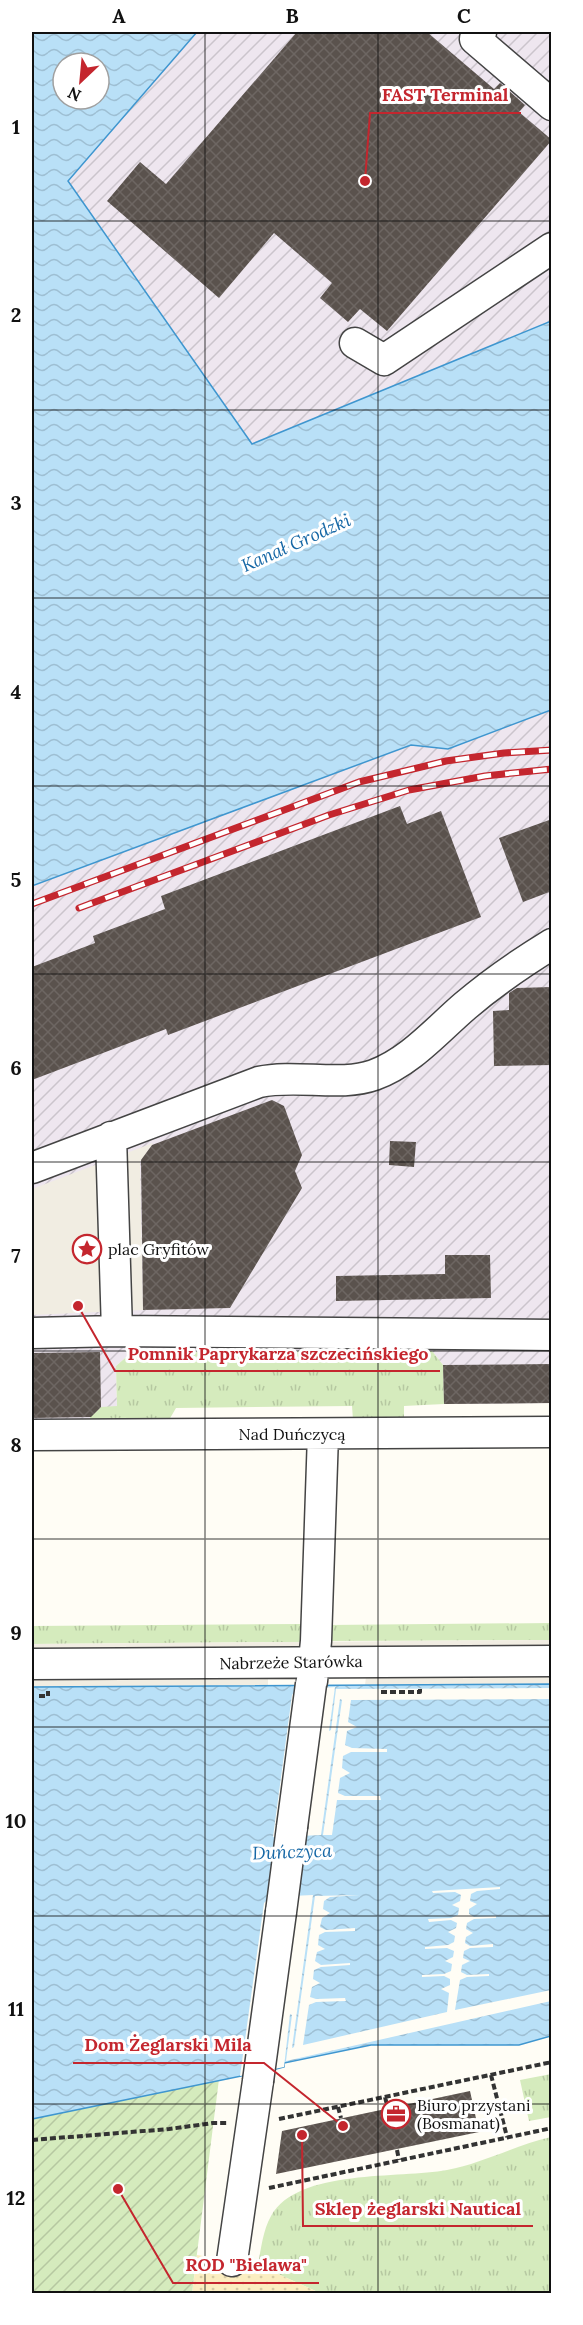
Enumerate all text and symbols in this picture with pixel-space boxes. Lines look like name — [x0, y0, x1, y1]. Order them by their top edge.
text: A — [112, 3, 126, 28]
text: B — [285, 3, 299, 28]
text: C — [457, 3, 471, 28]
north arrow — [51, 51, 111, 111]
callout: FAST Terminal — [370, 77, 521, 113]
text: N — [64, 83, 84, 106]
text: FAST Terminal — [382, 83, 509, 106]
text: 1 — [12, 114, 20, 139]
text: 2 — [11, 302, 21, 327]
text: 3 — [10, 490, 22, 515]
water label: Kanał Grodzki — [238, 508, 354, 577]
text: 4 — [11, 679, 22, 704]
text: 5 — [11, 867, 22, 892]
text: 6 — [10, 1055, 22, 1080]
place icon: plac Gryfitów — [71, 1233, 103, 1265]
place label: plac Gryfitów — [108, 1239, 209, 1259]
text: 7 — [11, 1243, 21, 1268]
callout: Pomnik Paprykarza szczecińskiego — [115, 1335, 440, 1371]
text: Pomnik Paprykarza szczecińskiego — [127, 1342, 429, 1365]
street label: Nad Duńczycą — [239, 1424, 345, 1444]
text: 8 — [10, 1432, 22, 1457]
text: 9 — [10, 1620, 22, 1645]
street label: Nabrzeże Starówka — [219, 1651, 363, 1673]
text: 10 — [6, 1808, 26, 1833]
water label: Duńczyca — [252, 1839, 332, 1864]
text: 11 — [8, 1996, 24, 2021]
callout: Dom Żeglarski Mila — [73, 2027, 264, 2063]
text: Dom Żeglarski Mila — [84, 2033, 252, 2056]
place label: Biuro przystani (Bosmanat) — [417, 2095, 530, 2134]
office icon: Biuro przystani (Bosmanat) — [380, 2098, 412, 2130]
text: 12 — [7, 2185, 25, 2210]
callout: Sklep żeglarski Nautical — [303, 2190, 533, 2226]
text: Sklep żeglarski Nautical — [315, 2197, 522, 2220]
callout: ROD "Bielawa" — [173, 2247, 319, 2283]
text: ROD "Bielawa" — [185, 2253, 307, 2276]

